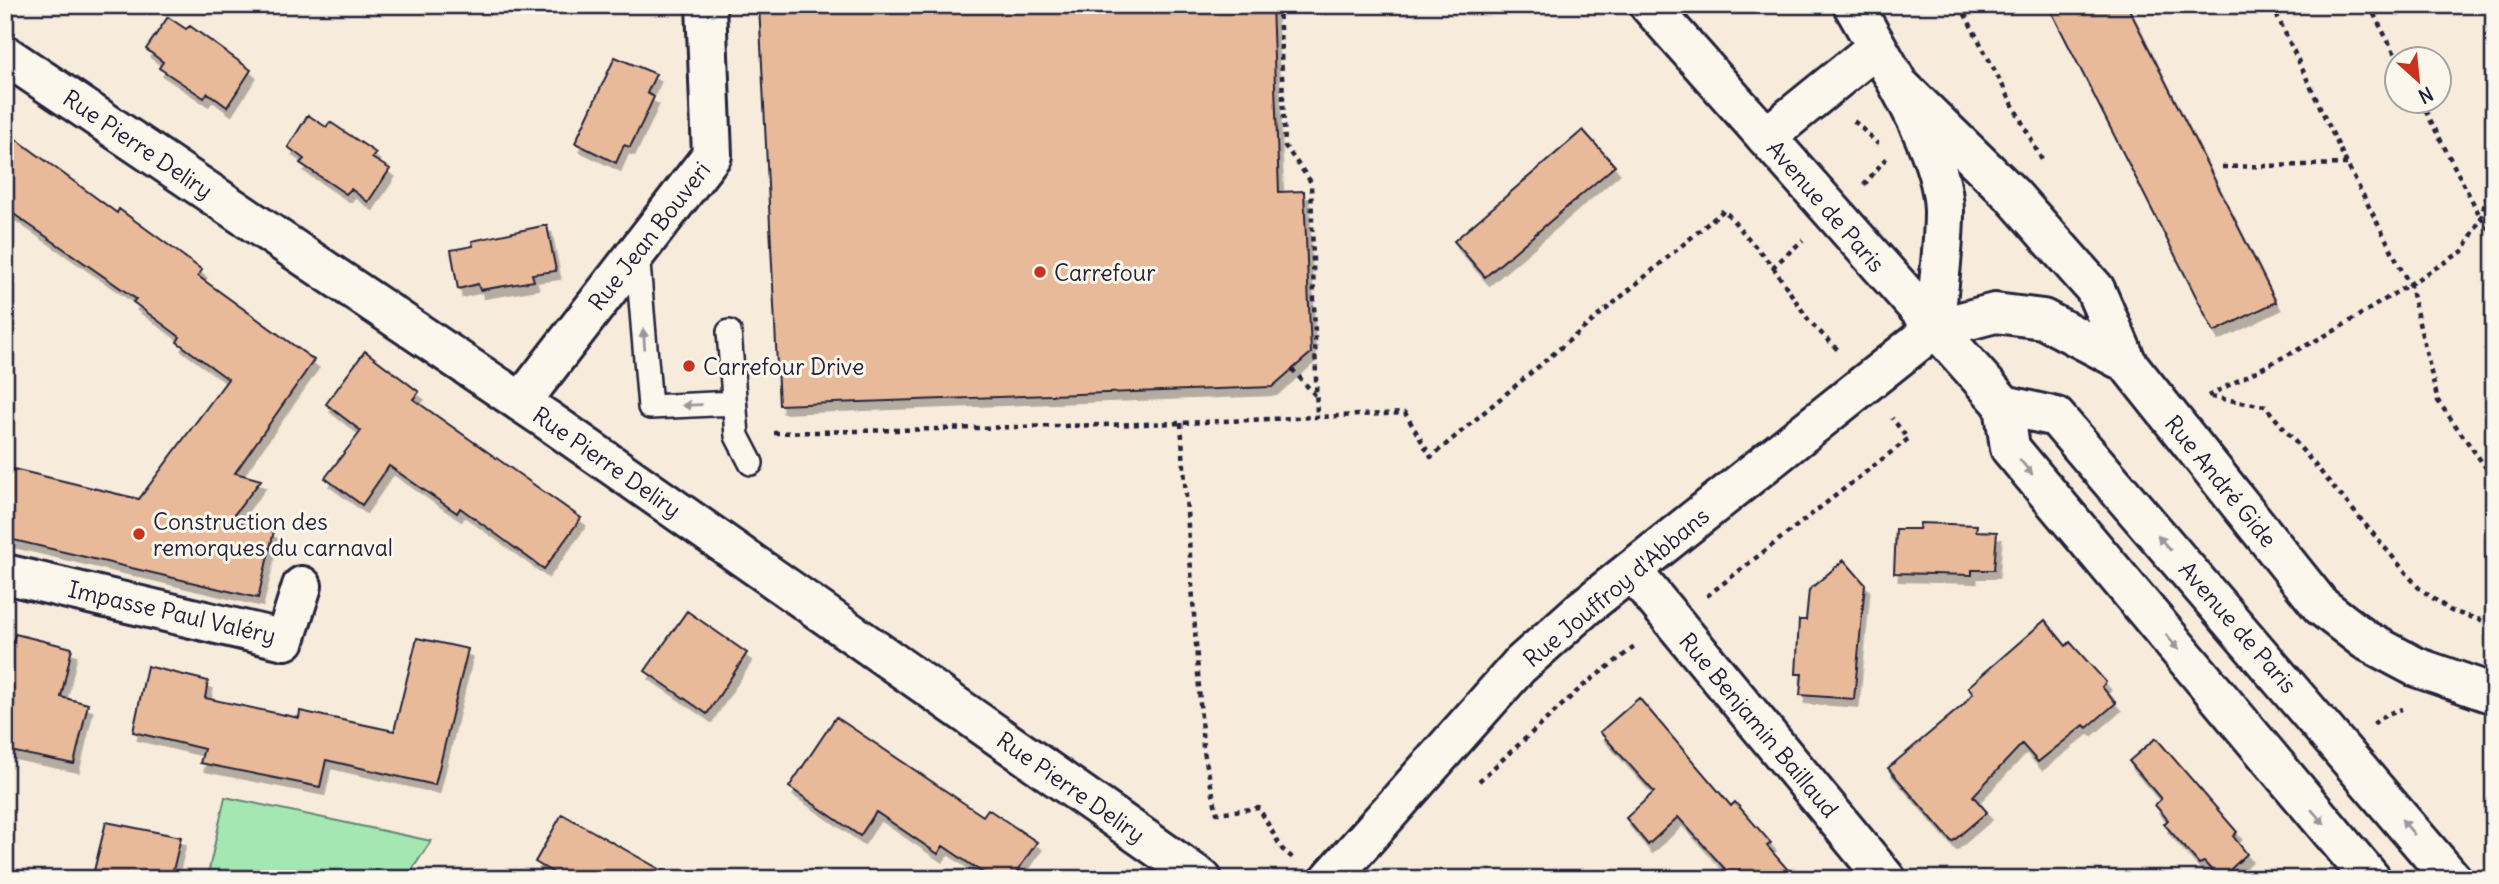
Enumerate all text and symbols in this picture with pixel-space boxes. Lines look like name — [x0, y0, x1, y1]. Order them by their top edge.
north arrow — [2384, 46, 2454, 116]
text: N — [2414, 81, 2437, 109]
street label: Rue Pierre Deliry — [58, 83, 218, 205]
street label: Avenue de Paris — [1761, 134, 1891, 278]
street label: Rue Jean Bouveri — [582, 156, 716, 316]
place label: Carrefour — [1054, 258, 1156, 287]
marker: Carrefour — [1032, 264, 1048, 280]
one-way arrow — [638, 328, 649, 350]
place label: Carrefour Drive — [703, 352, 864, 381]
marker: Carrefour Drive — [681, 358, 697, 374]
one-way arrow — [681, 399, 703, 410]
street label: Rue Pierre Deliry — [527, 400, 687, 524]
street label: Rue André Gide — [2159, 409, 2283, 553]
one-way arrow — [2018, 458, 2034, 476]
street label: Rue Jouffroy d'Abbans — [1517, 501, 1715, 673]
place label: Construction des remorques du carnaval — [153, 507, 393, 562]
marker: Construction des remorques du carnaval — [131, 526, 147, 542]
one-way arrow — [2157, 534, 2172, 551]
street label: Avenue de Paris — [2173, 555, 2303, 699]
street label: Impasse Paul Valéry — [65, 574, 279, 650]
street label: Rue Benjamin Baillaud — [1673, 627, 1845, 823]
one-way arrow — [2164, 633, 2179, 651]
street label: Rue Pierre Deliry — [991, 725, 1151, 849]
one-way arrow — [2310, 807, 2325, 825]
one-way arrow — [2401, 818, 2416, 836]

